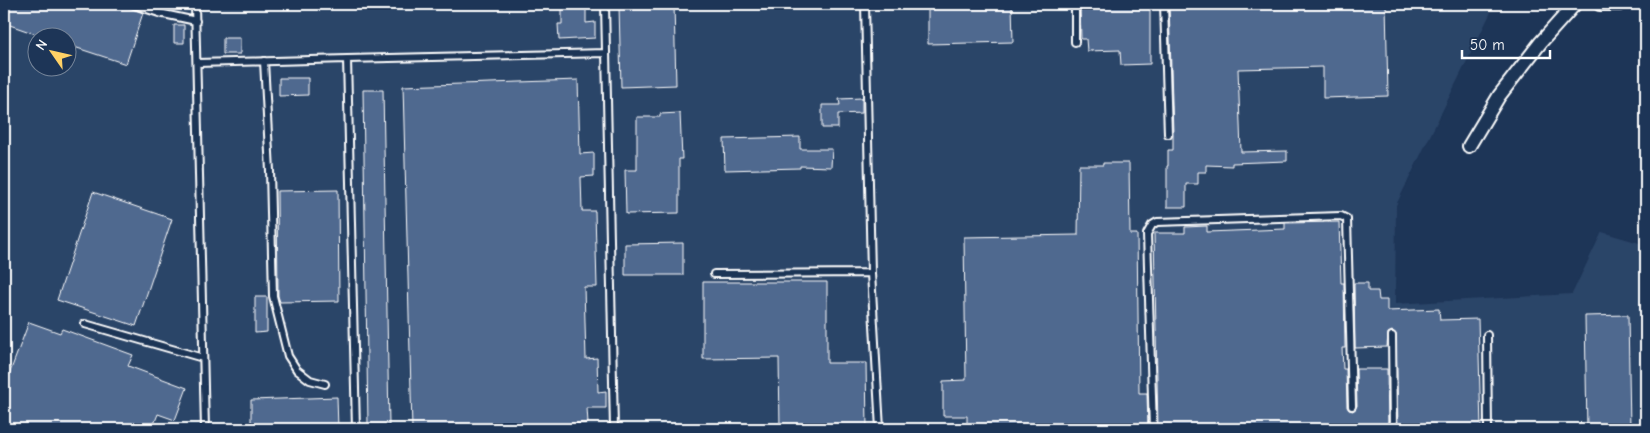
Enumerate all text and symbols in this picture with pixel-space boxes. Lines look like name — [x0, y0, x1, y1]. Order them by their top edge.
north arrow — [28, 28, 78, 78]
scale bar — [1462, 28, 1550, 60]
text: N — [32, 36, 51, 54]
text: 50 m — [1470, 36, 1505, 54]

